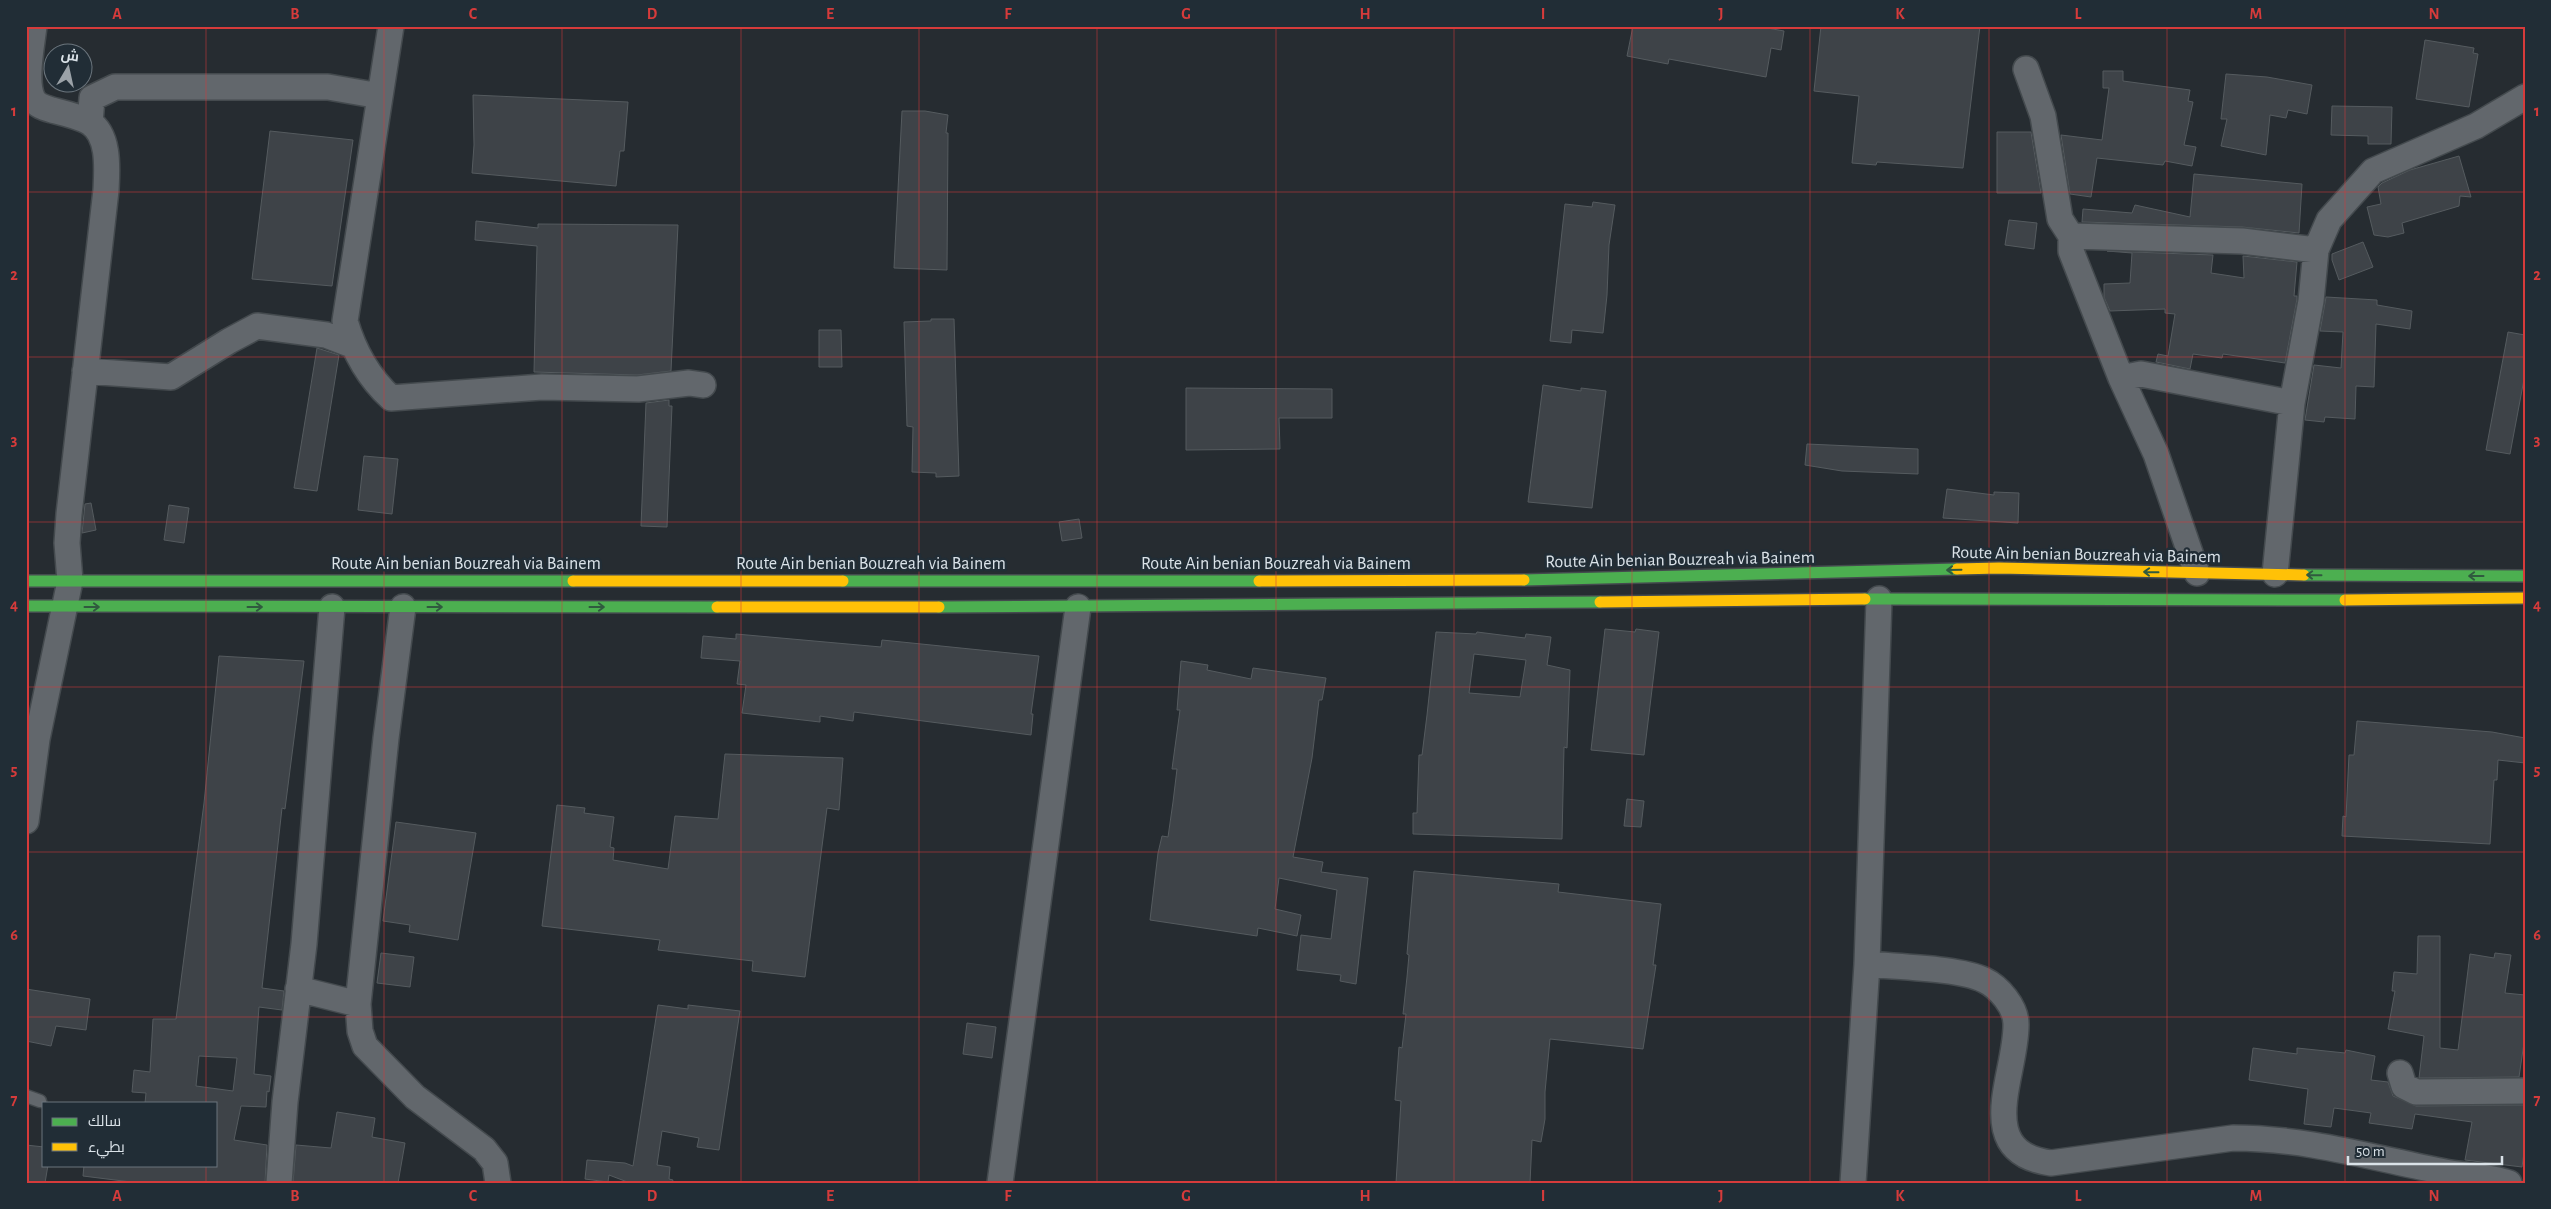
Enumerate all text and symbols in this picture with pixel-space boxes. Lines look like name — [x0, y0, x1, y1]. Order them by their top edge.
text: A — [112, 6, 122, 22]
text: B — [290, 6, 300, 22]
text: C — [469, 6, 478, 22]
text: D — [647, 6, 658, 22]
text: E — [826, 6, 834, 22]
text: F — [1004, 6, 1012, 22]
text: G — [1181, 6, 1191, 22]
text: H — [1359, 6, 1371, 22]
text: I — [1541, 6, 1545, 22]
text: J — [1718, 6, 1724, 22]
text: K — [1895, 6, 1905, 22]
text: L — [2075, 6, 2082, 22]
text: M — [2250, 6, 2262, 22]
text: N — [2428, 6, 2440, 22]
north arrow — [42, 42, 92, 92]
text: ش — [60, 46, 80, 65]
text: 1 — [11, 103, 17, 119]
text: 1 — [2534, 103, 2540, 119]
text: 2 — [10, 267, 18, 283]
text: 2 — [2533, 267, 2541, 283]
text: 3 — [11, 432, 18, 448]
text: 3 — [2534, 432, 2541, 448]
street label: Route Ain benian Bouzreah via Bainem — [1951, 544, 2221, 566]
street label: Route Ain benian Bouzreah via Bainem — [1545, 549, 1815, 571]
street label: Route Ain benian Bouzreah via Bainem — [331, 555, 601, 573]
street label: Route Ain benian Bouzreah via Bainem — [736, 555, 1006, 573]
street label: Route Ain benian Bouzreah via Bainem — [1141, 555, 1411, 573]
one-way arrow — [1946, 565, 1962, 574]
one-way arrow — [2143, 567, 2159, 576]
one-way arrow — [2306, 570, 2322, 580]
one-way arrow — [2468, 571, 2484, 581]
text: 4 — [10, 597, 18, 613]
text: 4 — [2533, 597, 2541, 613]
one-way arrow — [84, 602, 100, 612]
one-way arrow — [246, 602, 263, 612]
one-way arrow — [426, 602, 443, 612]
one-way arrow — [589, 602, 605, 612]
text: 5 — [11, 762, 18, 778]
text: 5 — [2534, 762, 2541, 778]
text: 6 — [10, 927, 18, 943]
text: 6 — [2533, 927, 2541, 943]
text: 7 — [11, 1092, 18, 1108]
text: 7 — [2534, 1092, 2541, 1108]
legend — [42, 1102, 218, 1166]
text: سالك — [88, 1114, 121, 1129]
scale bar — [2348, 1134, 2502, 1166]
text: بطيء — [88, 1140, 125, 1159]
text: 50 m — [2356, 1144, 2385, 1159]
text: A — [112, 1188, 122, 1204]
text: B — [290, 1188, 300, 1204]
text: C — [469, 1188, 478, 1204]
text: D — [647, 1188, 658, 1204]
text: E — [826, 1188, 834, 1204]
text: F — [1004, 1188, 1012, 1204]
text: G — [1181, 1188, 1191, 1204]
text: H — [1359, 1188, 1371, 1204]
text: I — [1541, 1188, 1545, 1204]
text: J — [1718, 1188, 1724, 1204]
text: K — [1895, 1188, 1905, 1204]
text: L — [2075, 1188, 2082, 1204]
text: M — [2250, 1188, 2262, 1204]
text: N — [2428, 1188, 2440, 1204]

